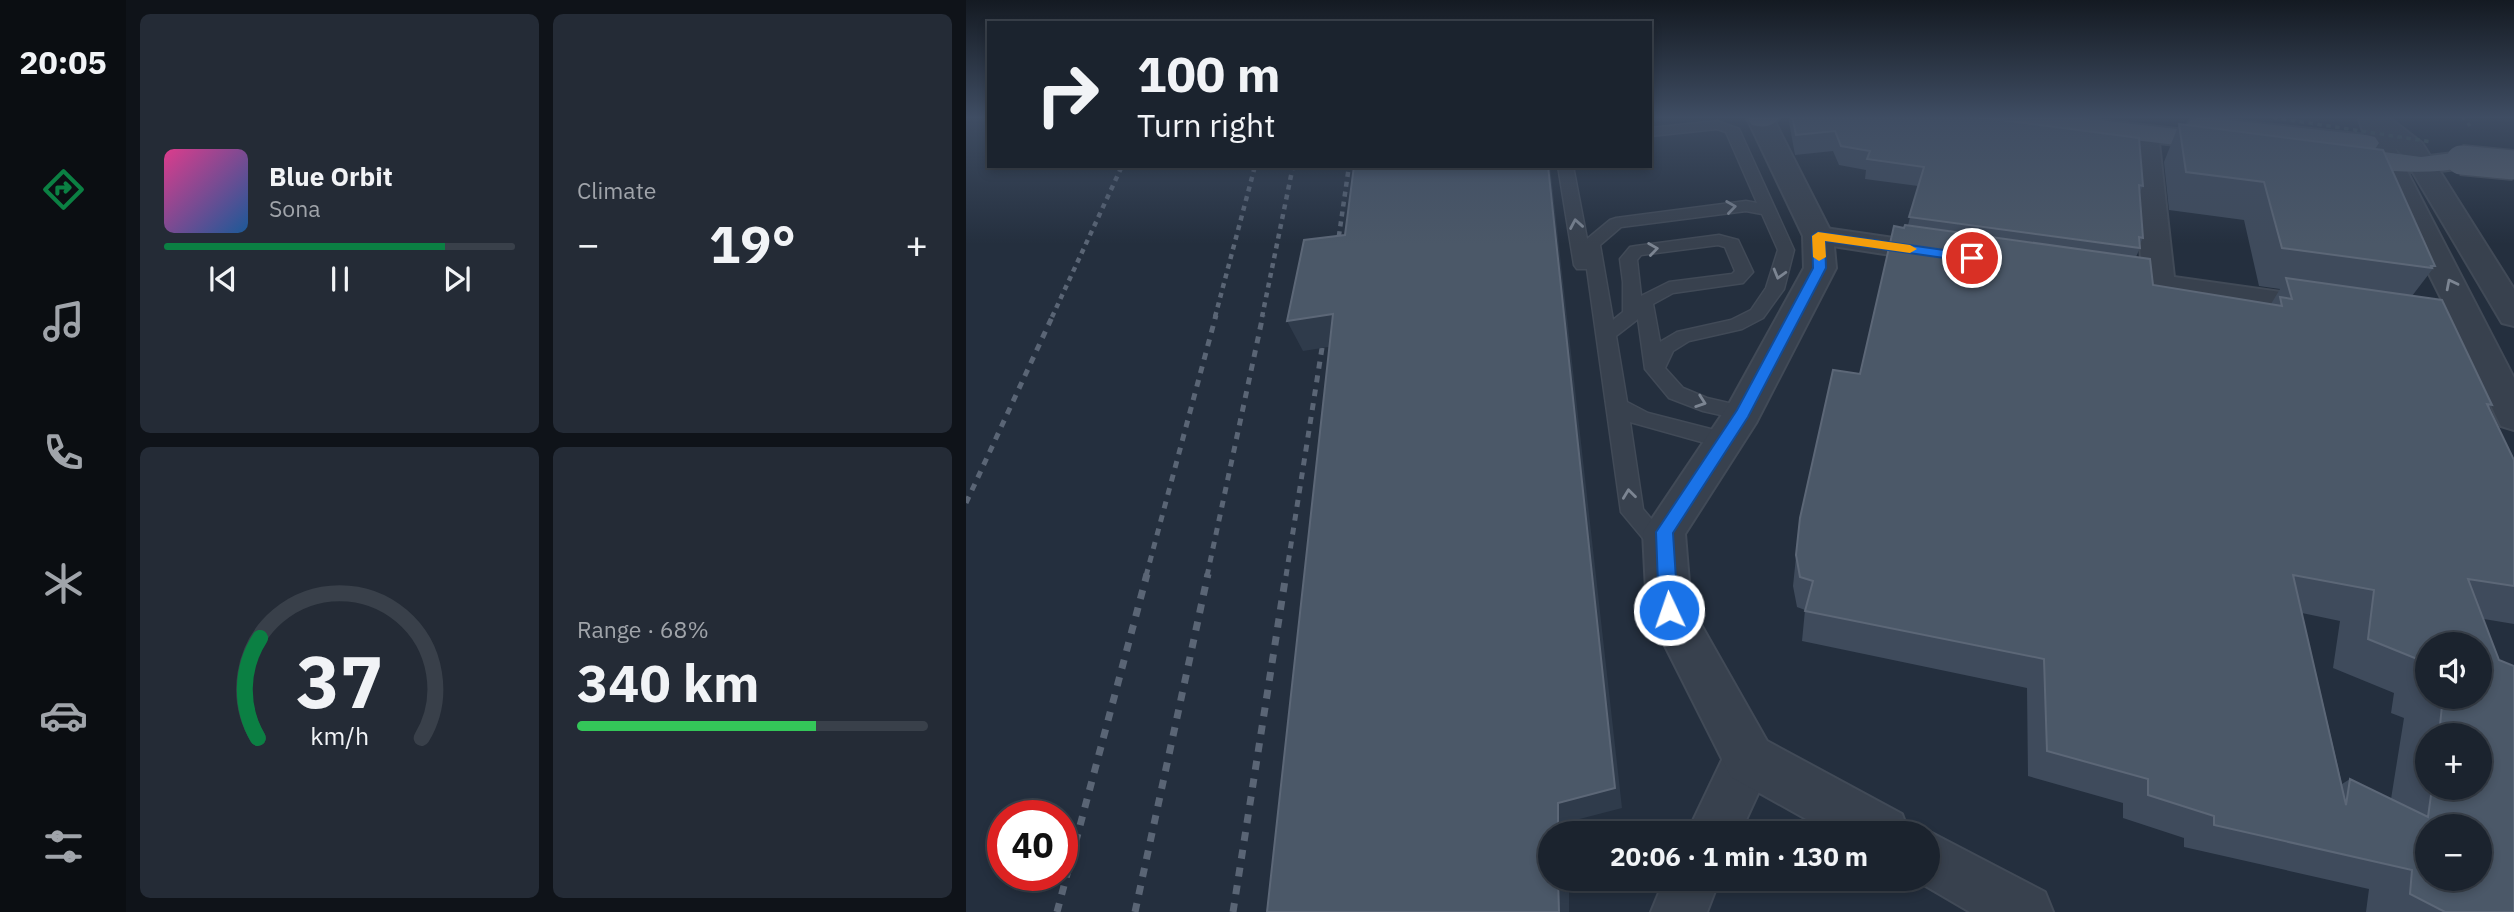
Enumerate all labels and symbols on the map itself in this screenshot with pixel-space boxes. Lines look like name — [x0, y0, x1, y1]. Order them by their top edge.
one-way arrow — [1726, 200, 1737, 215]
one-way arrow — [1569, 218, 1584, 230]
pin — [1942, 228, 2002, 288]
one-way arrow — [1647, 241, 1659, 256]
one-way arrow — [1773, 267, 1788, 279]
one-way arrow — [2445, 279, 2459, 291]
one-way arrow — [1695, 394, 1707, 408]
one-way arrow — [1622, 488, 1637, 500]
position arrow — [1632, 573, 1706, 647]
speed limit sign: 40 — [987, 800, 1078, 891]

